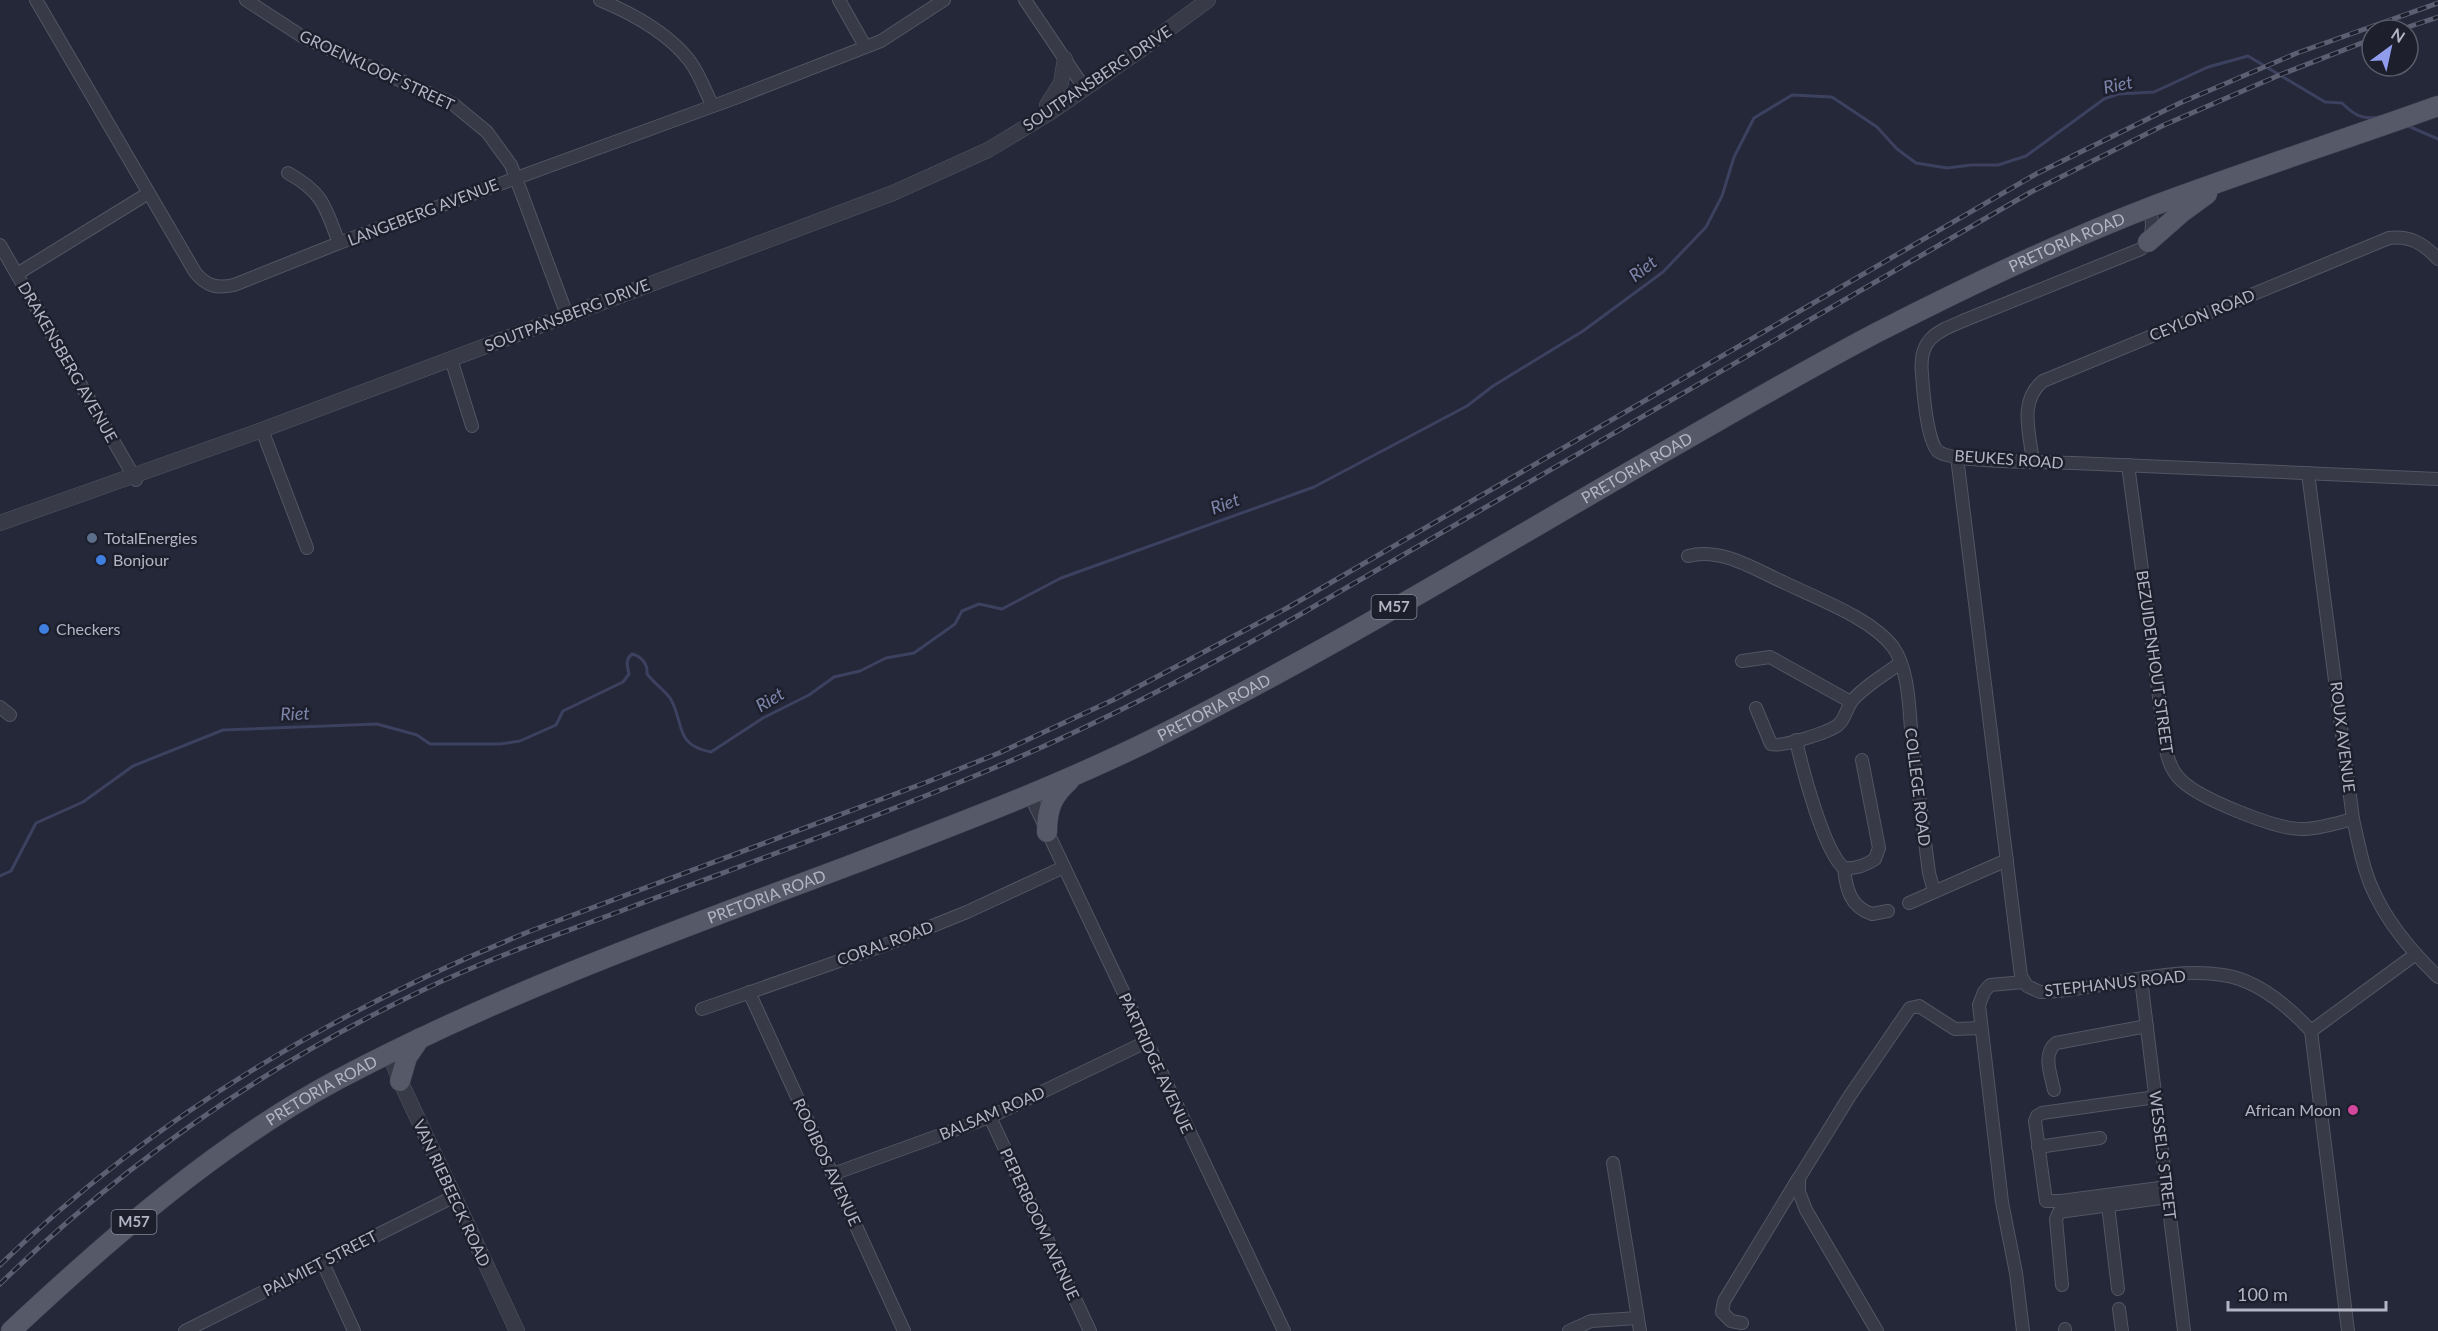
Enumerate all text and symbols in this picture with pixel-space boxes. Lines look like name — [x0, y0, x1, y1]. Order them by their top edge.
north arrow — [2360, 18, 2420, 78]
street label: SOUTPANSBERG DRIVE — [1019, 21, 1175, 134]
text: N — [2388, 24, 2409, 46]
street label: GROENKLOOF STREET — [297, 25, 458, 114]
water label: Riet — [2101, 70, 2135, 98]
street label: LANGEBERG AVENUE — [345, 174, 501, 249]
street label: PRETORIA ROAD — [2005, 208, 2127, 276]
water label: Riet — [1624, 250, 1661, 286]
street label: SOUTPANSBERG DRIVE — [482, 274, 652, 355]
street label: DRAKENSBERG AVENUE — [15, 278, 122, 445]
street label: CEYLON ROAD — [2146, 285, 2257, 344]
street label: PRETORIA ROAD — [1578, 428, 1695, 507]
street label: BEUKES ROAD — [1954, 445, 2064, 472]
water label: Riet — [1207, 487, 1243, 518]
place label: TotalEnergies — [104, 528, 197, 547]
marker: TotalEnergies — [85, 531, 99, 545]
place label: Bonjour — [113, 550, 169, 569]
marker: Bonjour — [94, 553, 108, 567]
street label: BEZUIDENHOUT STREET — [2133, 569, 2178, 755]
road number: M57 — [1372, 595, 1416, 619]
place label: Checkers — [56, 619, 121, 638]
marker: Checkers — [37, 622, 51, 636]
street label: PRETORIA ROAD — [1154, 669, 1273, 744]
street label: ROUX AVENUE — [2327, 680, 2360, 794]
water label: Riet — [751, 682, 788, 716]
water label: Riet — [280, 701, 311, 725]
street label: COLLEGE ROAD — [1902, 727, 1935, 847]
street label: PRETORIA ROAD — [704, 865, 828, 927]
street label: CORAL ROAD — [834, 916, 936, 969]
street label: STEPHANUS ROAD — [2043, 966, 2187, 999]
street label: PARTRIDGE AVENUE — [1115, 989, 1197, 1136]
street label: PRETORIA ROAD — [262, 1051, 380, 1129]
street label: BALSAM ROAD — [936, 1082, 1047, 1143]
street label: WESSELS STREET — [2146, 1090, 2181, 1221]
street label: ROOIBOS AVENUE — [790, 1095, 865, 1229]
place label: African Moon — [2245, 1100, 2341, 1119]
marker: African Moon — [2346, 1103, 2360, 1117]
street label: VAN RIEBEECK ROAD — [410, 1116, 495, 1269]
street label: PEPERBOOM AVENUE — [997, 1145, 1084, 1303]
road number: M57 — [112, 1210, 156, 1234]
street label: PALMIET STREET — [260, 1225, 381, 1300]
scale bar — [2228, 1274, 2386, 1312]
text: 100 m — [2237, 1283, 2288, 1305]

